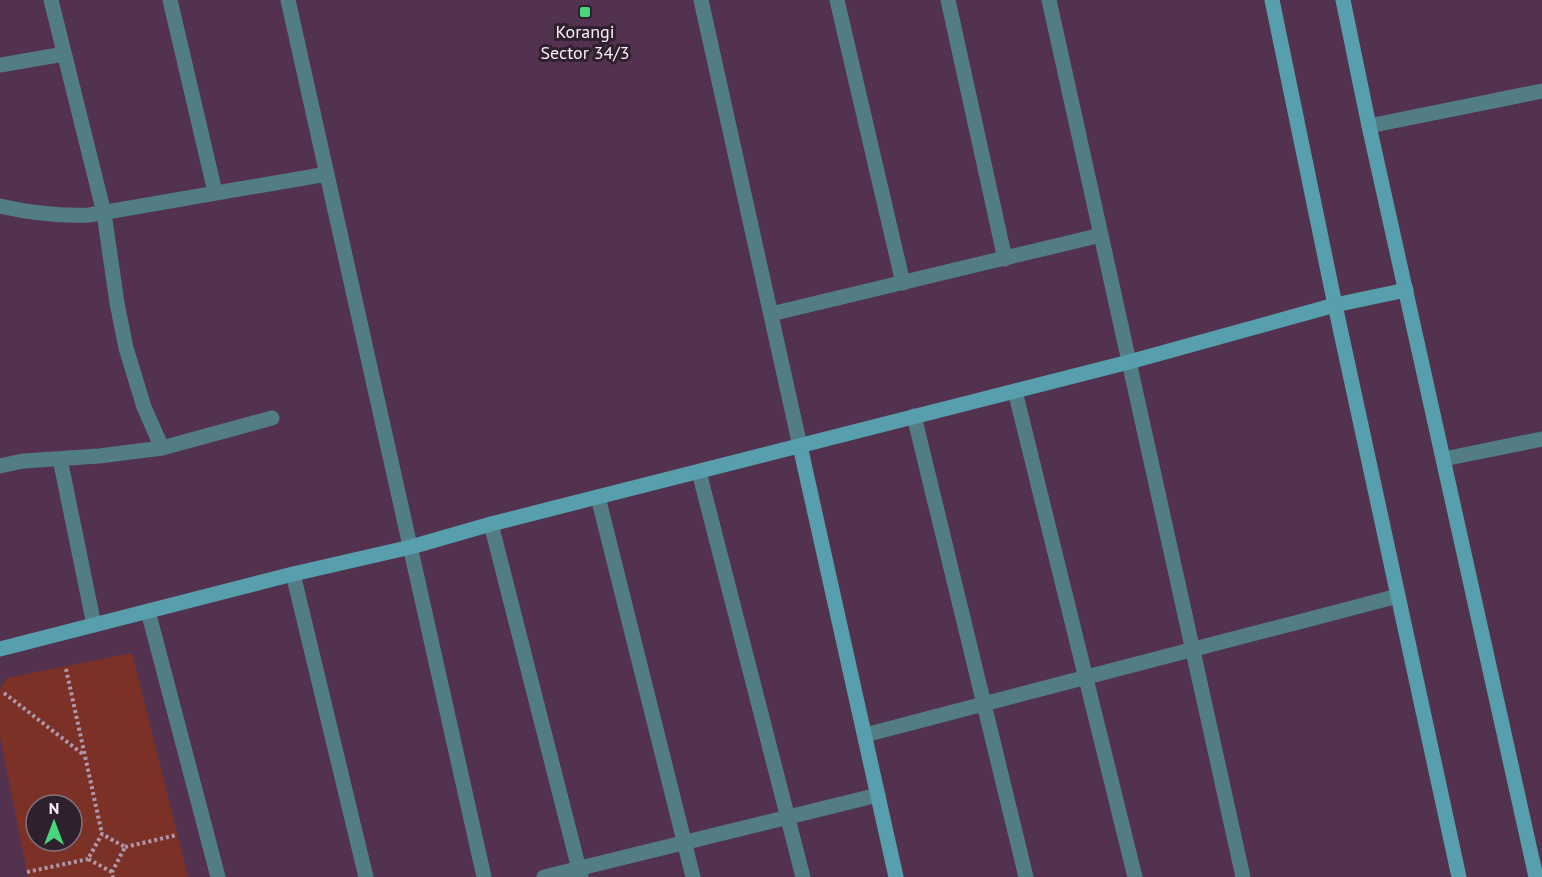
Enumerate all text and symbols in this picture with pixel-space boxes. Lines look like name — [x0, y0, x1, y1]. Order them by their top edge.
marker: Korangi Sector 34/3 — [578, 5, 592, 19]
place label: Korangi Sector 34/3 — [541, 20, 629, 64]
north arrow — [24, 793, 84, 853]
text: N — [49, 798, 59, 818]

